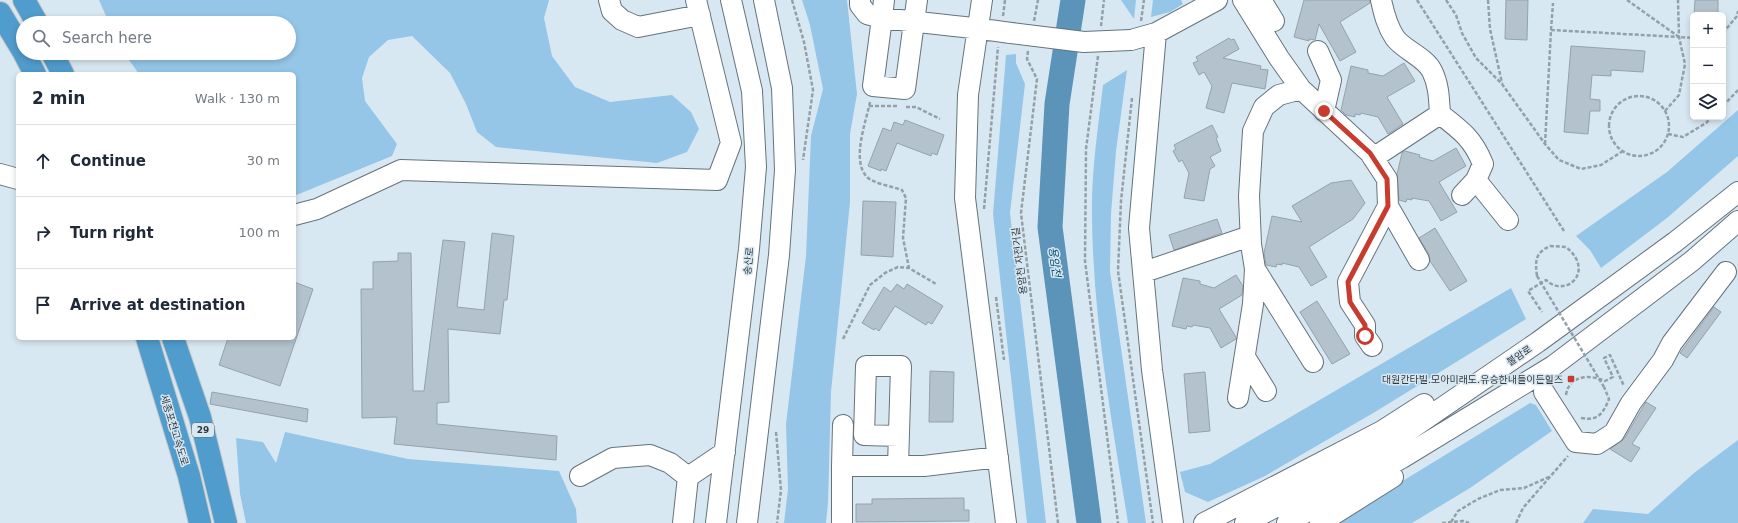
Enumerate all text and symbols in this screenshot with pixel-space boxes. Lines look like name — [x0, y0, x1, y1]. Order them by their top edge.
map controls — [1690, 12, 1726, 120]
button: + — [1690, 12, 1726, 48]
search box — [16, 16, 296, 60]
icon: search — [30, 27, 52, 49]
text: Search here — [62, 29, 152, 47]
button: − — [1690, 48, 1726, 84]
button: layers — [1690, 84, 1726, 120]
text: 2 min — [32, 88, 85, 108]
text: Walk · 130 m — [195, 91, 280, 106]
route end — [1315, 102, 1333, 120]
icon: ahead — [32, 150, 54, 172]
text: Continue — [70, 152, 146, 170]
text: 30 m — [247, 153, 280, 168]
icon: right — [32, 222, 54, 244]
text: Turn right — [70, 224, 154, 242]
text: 100 m — [238, 225, 280, 240]
street label: 용암천 자전거길 — [1010, 227, 1029, 295]
water label: 용암천 — [1046, 246, 1063, 280]
street label: 송산로 — [742, 247, 755, 275]
icon: arrive — [32, 294, 54, 316]
text: Arrive at destination — [70, 296, 245, 314]
route start — [1356, 327, 1374, 345]
street label: 불암로 — [1505, 343, 1534, 368]
place label: 대원칸타빌.모아미래도.유승한내들이든힐즈 — [1382, 374, 1563, 385]
marker: 대원칸타빌.모아미래도.유승한내들이든힐즈 — [1566, 374, 1576, 384]
street label: 세종포천고속도로 — [159, 393, 191, 467]
road number: 29 — [192, 423, 214, 437]

